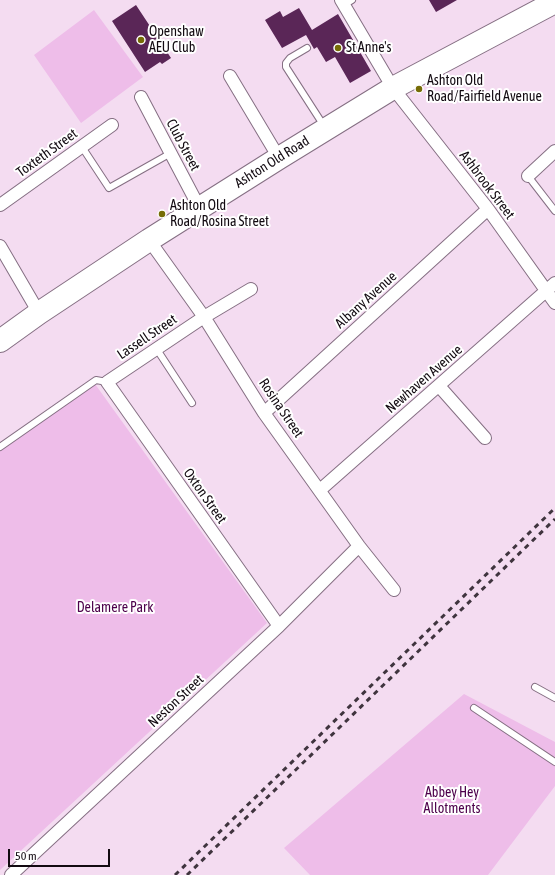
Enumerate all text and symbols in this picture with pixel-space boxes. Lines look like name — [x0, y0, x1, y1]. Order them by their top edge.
place label: Openshaw AEU Club — [149, 24, 204, 56]
marker: Openshaw AEU Club — [136, 35, 146, 45]
place label: St Anne's — [346, 40, 391, 56]
marker: St Anne's — [333, 43, 343, 53]
place label: Ashton Old Road/Fairfield Avenue — [427, 73, 542, 106]
marker: Ashton Old Road/Fairfield Avenue — [414, 84, 424, 94]
street label: Club Street — [162, 116, 204, 174]
street label: Toxteth Street — [13, 125, 81, 181]
street label: Ashton Old Road — [232, 132, 312, 192]
street label: Ashbrook Street — [456, 147, 518, 223]
place label: Ashton Old Road/Rosina Street — [170, 198, 269, 230]
marker: Ashton Old Road/Rosina Street — [157, 209, 167, 219]
street label: Albany Avenue — [332, 268, 400, 332]
street label: Lassell Street — [114, 311, 180, 363]
street label: Newhaven Avenue — [382, 341, 466, 417]
street label: Rosina Street — [255, 375, 307, 441]
street label: Oxton Street — [180, 465, 230, 527]
park label: Delamere Park — [77, 600, 153, 616]
street label: Neston Street — [145, 671, 207, 731]
park label: Abbey Hey Allotments — [424, 785, 480, 818]
scale bar — [10, 841, 112, 867]
text: 50 m — [15, 849, 37, 863]

